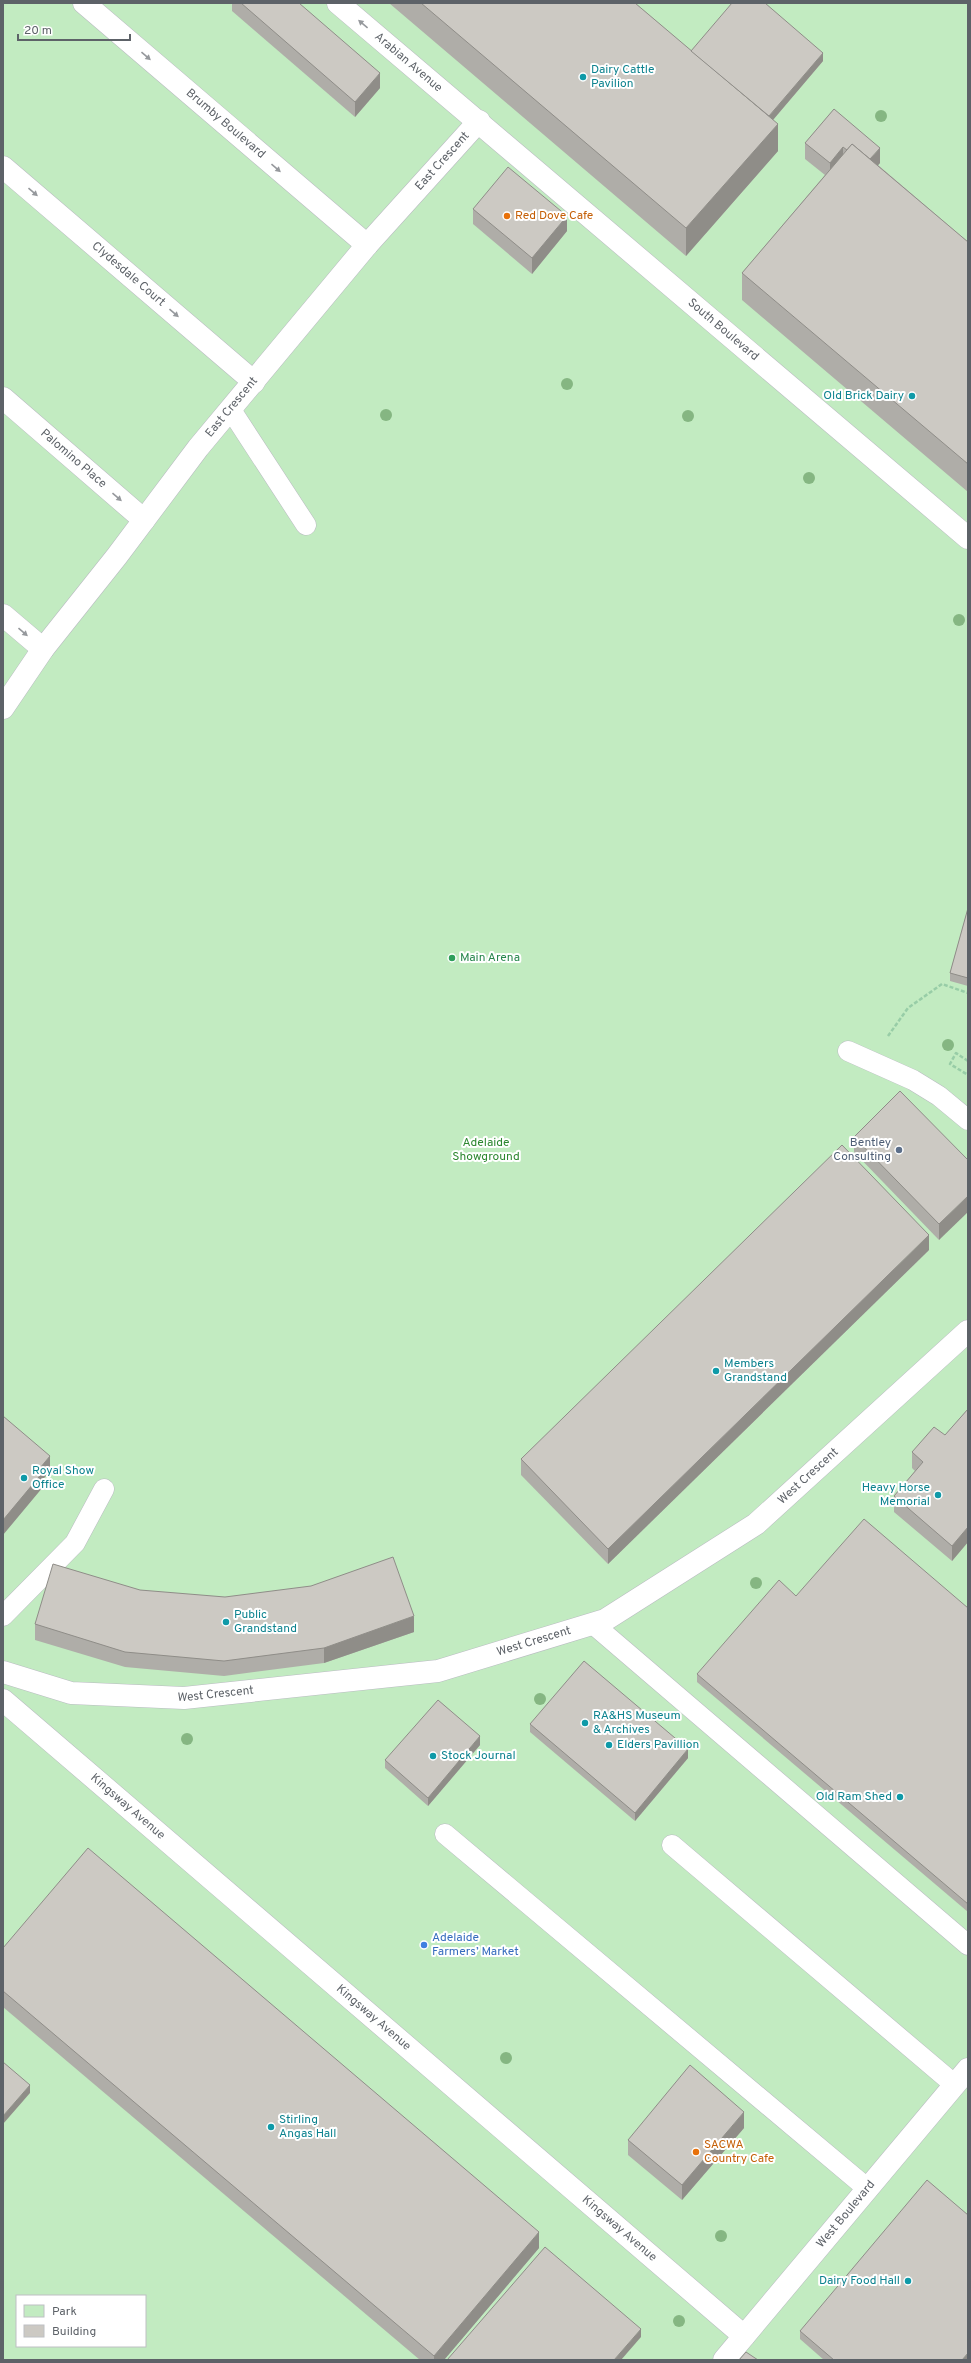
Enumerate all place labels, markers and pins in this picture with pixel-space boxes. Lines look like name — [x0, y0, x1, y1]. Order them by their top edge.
place label: Dairy Cattle Pavilion — [591, 62, 654, 92]
marker: Dairy Cattle Pavilion — [578, 72, 588, 82]
place label: Red Dove Cafe — [515, 208, 593, 224]
marker: Red Dove Cafe — [502, 211, 512, 221]
place label: Old Brick Dairy — [823, 388, 904, 404]
marker: Old Brick Dairy — [907, 391, 917, 401]
place label: Main Arena — [460, 950, 520, 966]
marker: Main Arena — [447, 953, 457, 963]
place label: Bentley Consulting — [833, 1135, 891, 1165]
marker: Bentley Consulting — [894, 1145, 904, 1155]
place label: Members Grandstand — [724, 1356, 787, 1386]
marker: Members Grandstand — [711, 1366, 721, 1376]
place label: Royal Show Office — [32, 1463, 94, 1493]
marker: Royal Show Office — [19, 1473, 29, 1483]
place label: Heavy Horse Memorial — [862, 1480, 930, 1510]
marker: Heavy Horse Memorial — [933, 1490, 943, 1500]
place label: Public Grandstand — [234, 1607, 297, 1637]
marker: Public Grandstand — [221, 1617, 231, 1627]
place label: RA&HS Museum & Archives — [593, 1708, 681, 1738]
marker: RA&HS Museum & Archives — [580, 1718, 590, 1728]
place label: Elders Pavillion — [617, 1737, 699, 1753]
marker: Elders Pavillion — [604, 1740, 614, 1750]
place label: Stock Journal — [441, 1748, 516, 1764]
marker: Stock Journal — [428, 1751, 438, 1761]
place label: Old Ram Shed — [816, 1789, 892, 1805]
marker: Old Ram Shed — [895, 1792, 905, 1802]
place label: Adelaide Farmers’ Market — [432, 1930, 519, 1960]
marker: Adelaide Farmers’ Market — [419, 1940, 429, 1950]
place label: Stirling Angas Hall — [279, 2112, 336, 2142]
marker: Stirling Angas Hall — [266, 2122, 276, 2132]
place label: SACWA Country Cafe — [704, 2137, 774, 2167]
marker: SACWA Country Cafe — [691, 2147, 701, 2157]
place label: Dairy Food Hall — [819, 2273, 900, 2289]
marker: Dairy Food Hall — [903, 2276, 913, 2286]

